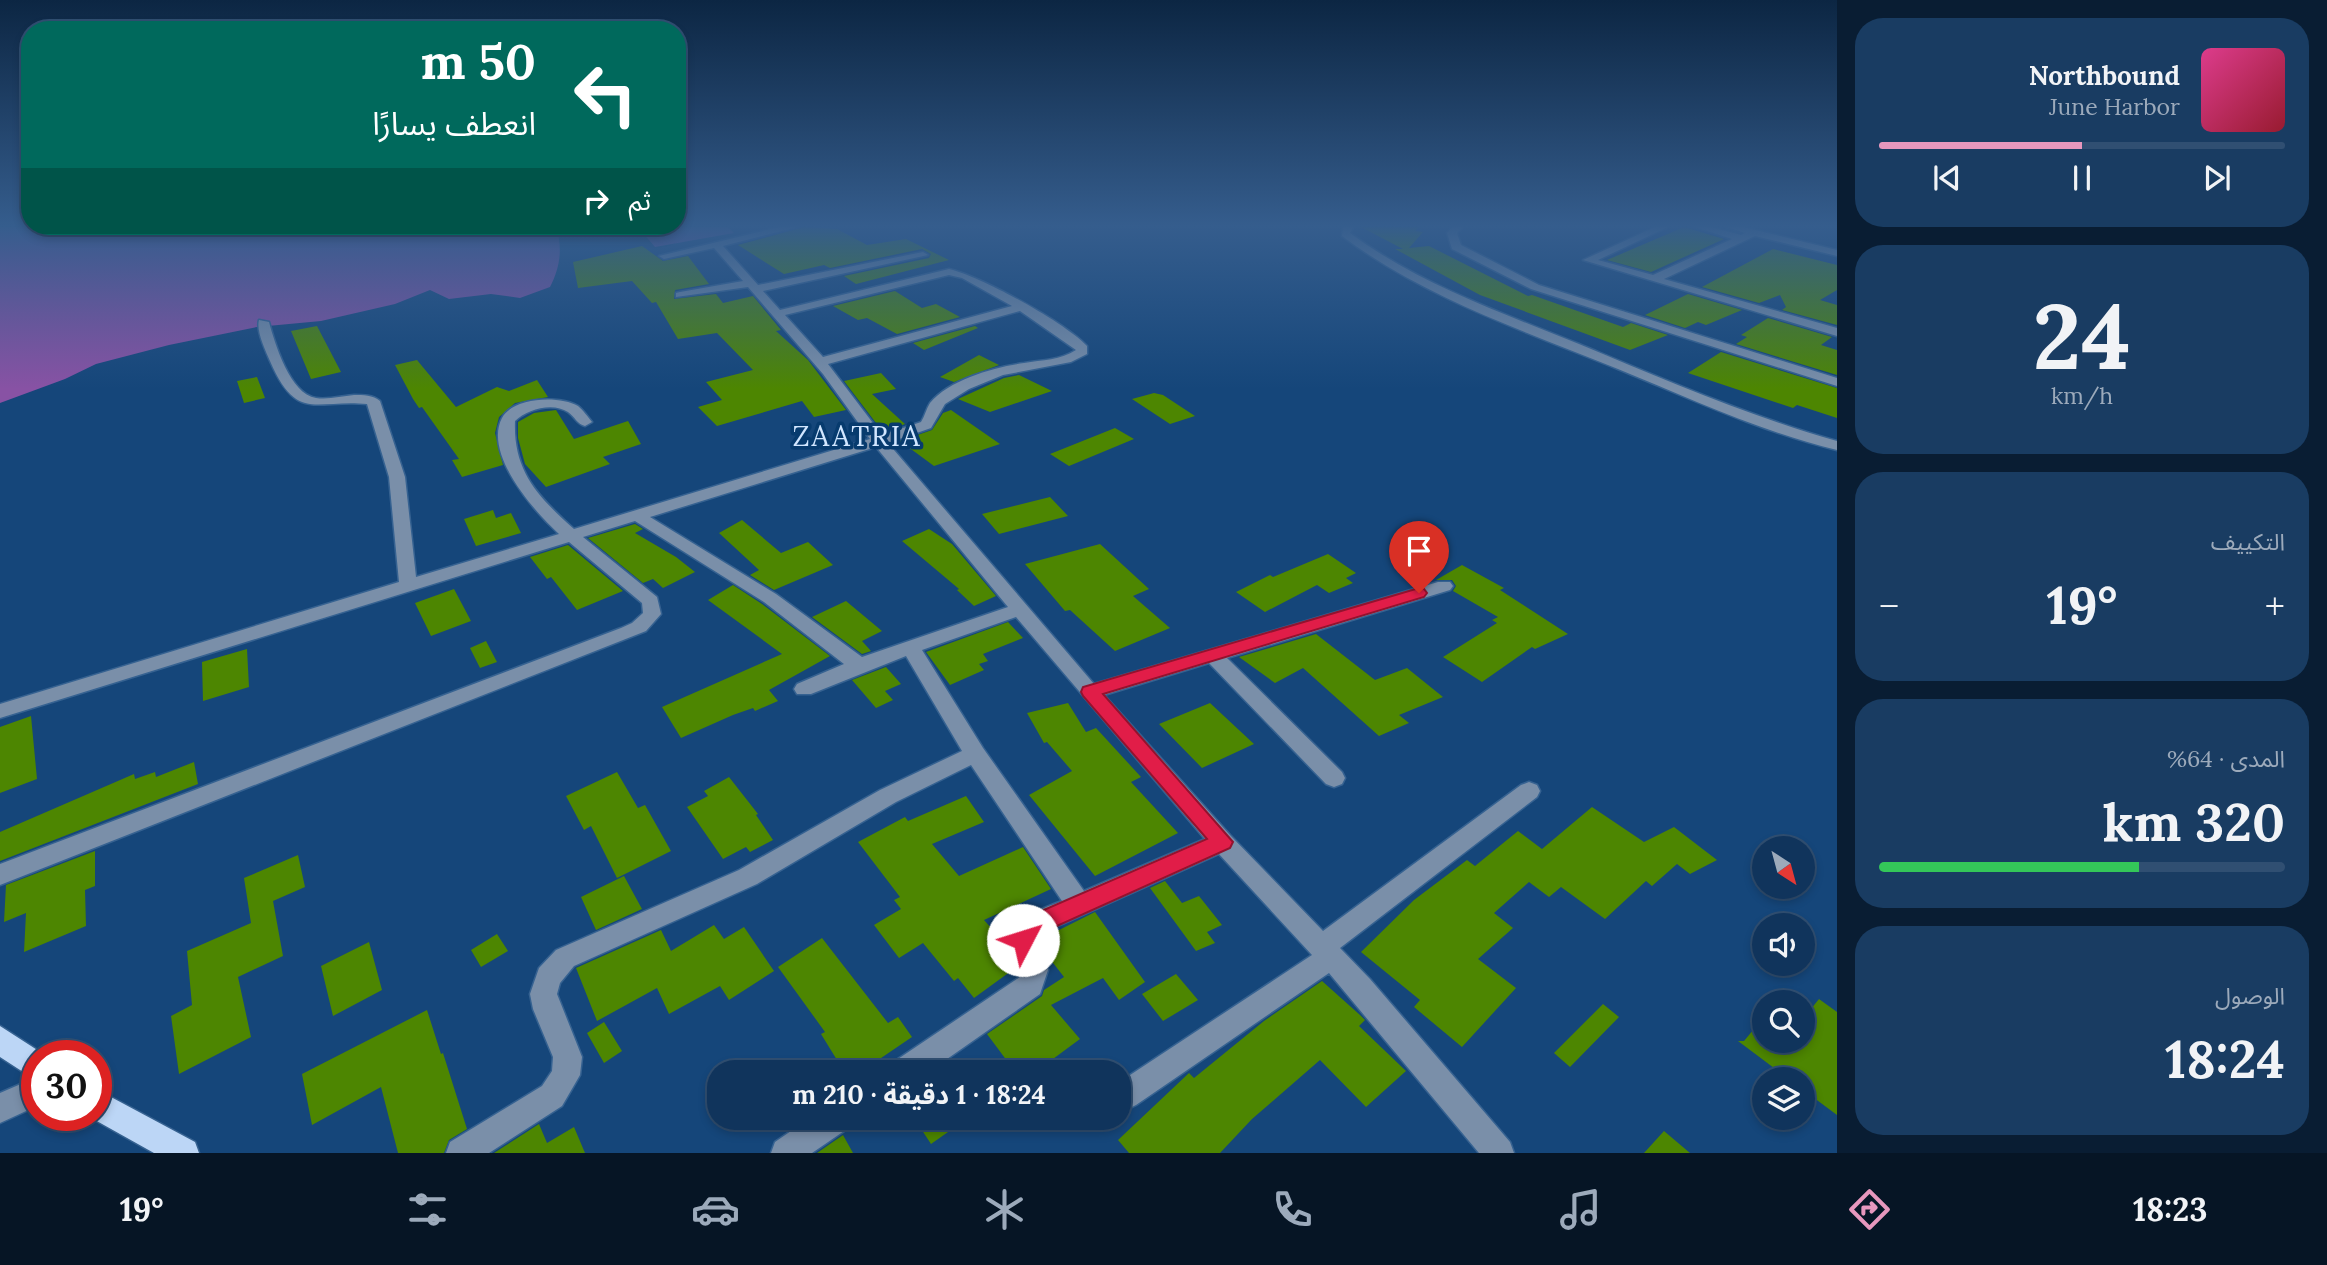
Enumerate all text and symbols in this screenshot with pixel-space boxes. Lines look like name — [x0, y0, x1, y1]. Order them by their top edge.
text: 50 m — [420, 30, 536, 92]
icon: left — [560, 49, 651, 140]
text: Northbound — [2029, 59, 2180, 92]
text: June Harbor — [2049, 92, 2180, 121]
text: انعطف يسارًا — [372, 103, 536, 144]
icon: previous — [1928, 159, 1966, 197]
icon: pause — [2063, 159, 2101, 197]
icon: next — [2198, 159, 2236, 197]
icon: right — [577, 182, 615, 220]
text: ثم — [629, 184, 651, 217]
text: 24 — [2033, 277, 2131, 394]
text: km/h — [2051, 381, 2113, 410]
district label: ZAATRIA — [792, 418, 922, 454]
pin — [1389, 521, 1449, 593]
text: التكييف — [2211, 527, 2285, 556]
icon: arrive — [1400, 532, 1438, 570]
text: 19° — [2047, 572, 2117, 638]
text: − — [1879, 582, 1899, 630]
text: + — [2265, 582, 2285, 630]
text: المدى · 64% — [2167, 744, 2285, 773]
text: 320 km — [2103, 789, 2285, 855]
north arrow — [1752, 836, 1815, 900]
map controls — [1752, 836, 1815, 1130]
position arrow — [986, 903, 1060, 977]
button: sound — [1752, 913, 1815, 976]
text: الوصول — [2215, 981, 2285, 1010]
button: search — [1752, 990, 1815, 1053]
text: 18:24 — [2165, 1026, 2285, 1092]
speed limit sign: 30 — [21, 1040, 112, 1131]
button: layers — [1752, 1067, 1815, 1130]
text: 18:24 · 1 دقيقة · 210 m — [792, 1078, 1046, 1111]
icon: filters — [403, 1185, 452, 1234]
icon: car — [691, 1185, 740, 1234]
icon: climate — [980, 1185, 1029, 1234]
icon: phone — [1268, 1185, 1317, 1234]
icon: music — [1556, 1185, 1605, 1234]
icon: directions — [1845, 1185, 1894, 1234]
text: 19° — [120, 1189, 163, 1230]
text: 18:23 — [2133, 1189, 2207, 1230]

